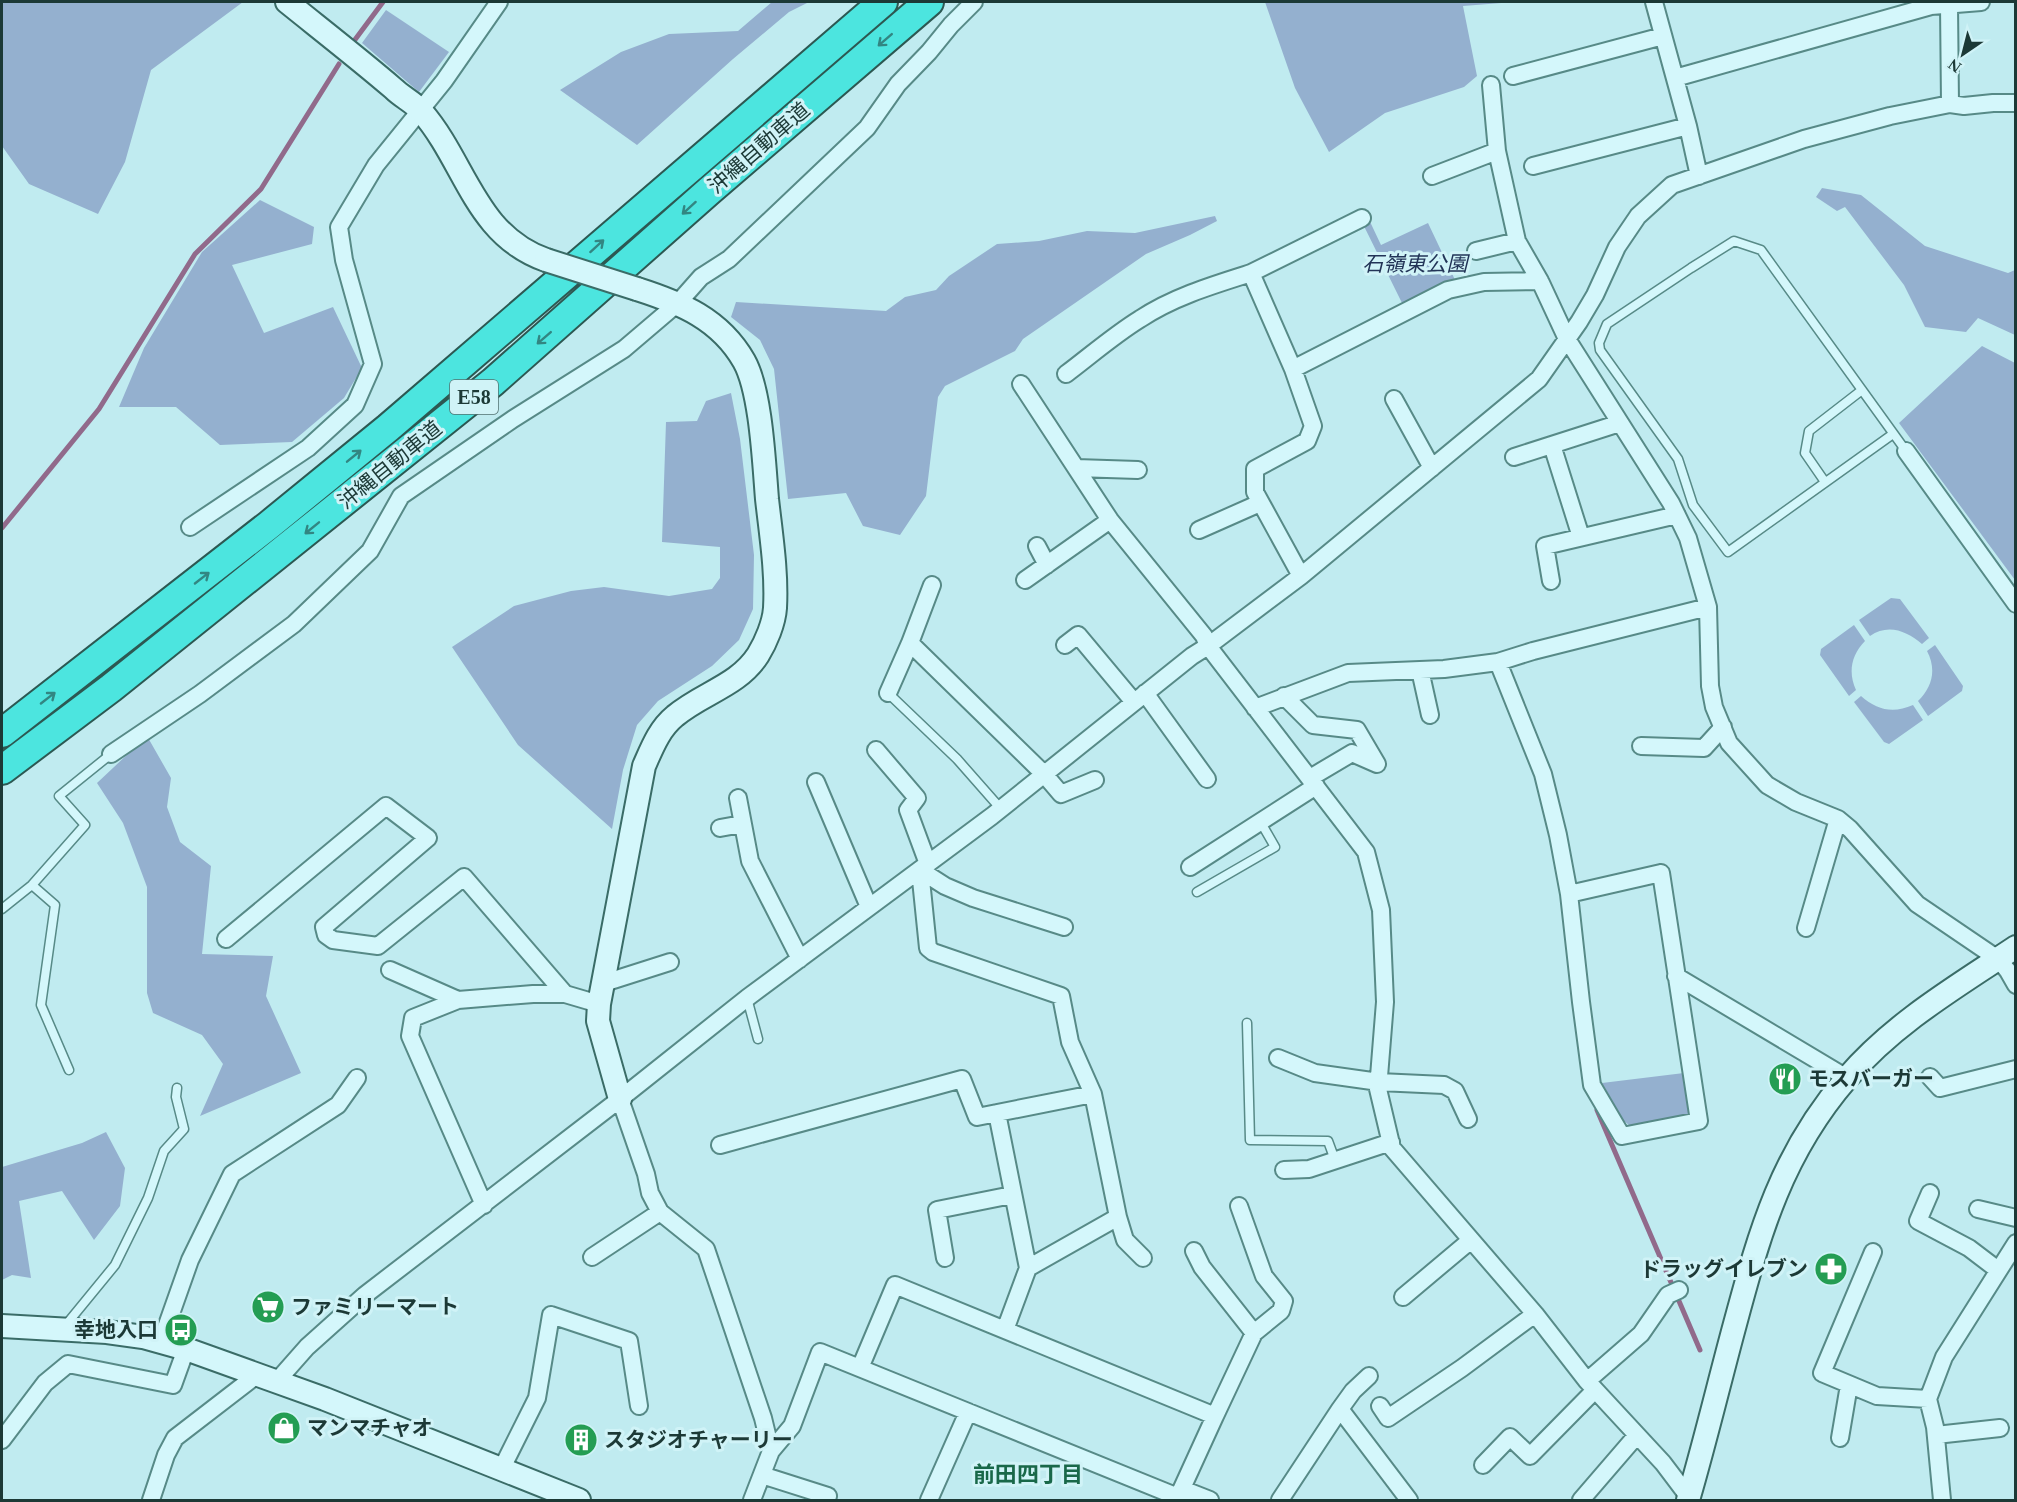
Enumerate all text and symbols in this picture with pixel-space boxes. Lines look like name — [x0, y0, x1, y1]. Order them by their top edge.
north arrow — [1933, 24, 1993, 84]
one-way arrow — [878, 33, 893, 47]
text: N — [1945, 55, 1964, 76]
street label: 沖縄自動車道 — [704, 98, 814, 198]
one-way arrow — [682, 201, 697, 215]
one-way arrow — [589, 240, 605, 253]
park label: 石嶺東公園 — [1363, 252, 1470, 276]
one-way arrow — [537, 331, 552, 345]
road number: E58 — [450, 380, 498, 414]
street label: 沖縄自動車道 — [333, 416, 447, 514]
one-way arrow — [346, 449, 361, 463]
one-way arrow — [304, 521, 320, 534]
one-way arrow — [194, 572, 210, 585]
one-way arrow — [40, 691, 56, 704]
restaurant icon: モスバーガー — [1767, 1061, 1803, 1097]
place label: モスバーガー — [1808, 1067, 1934, 1091]
pharmacy icon: ドラッグイレブン — [1813, 1251, 1849, 1287]
place label: ドラッグイレブン — [1640, 1257, 1808, 1281]
supermarket icon: ファミリーマート — [250, 1289, 286, 1325]
place label: ファミリーマート — [291, 1295, 459, 1319]
bus stop icon: 幸地入口 — [163, 1312, 199, 1348]
place label: 幸地入口 — [74, 1318, 158, 1342]
shop icon: マンマチャオ — [266, 1410, 302, 1446]
place label: マンマチャオ — [307, 1416, 433, 1440]
building icon: スタジオチャーリー — [563, 1422, 599, 1458]
place label: スタジオチャーリー — [604, 1428, 793, 1452]
district label: 前田四丁目 — [973, 1462, 1083, 1487]

